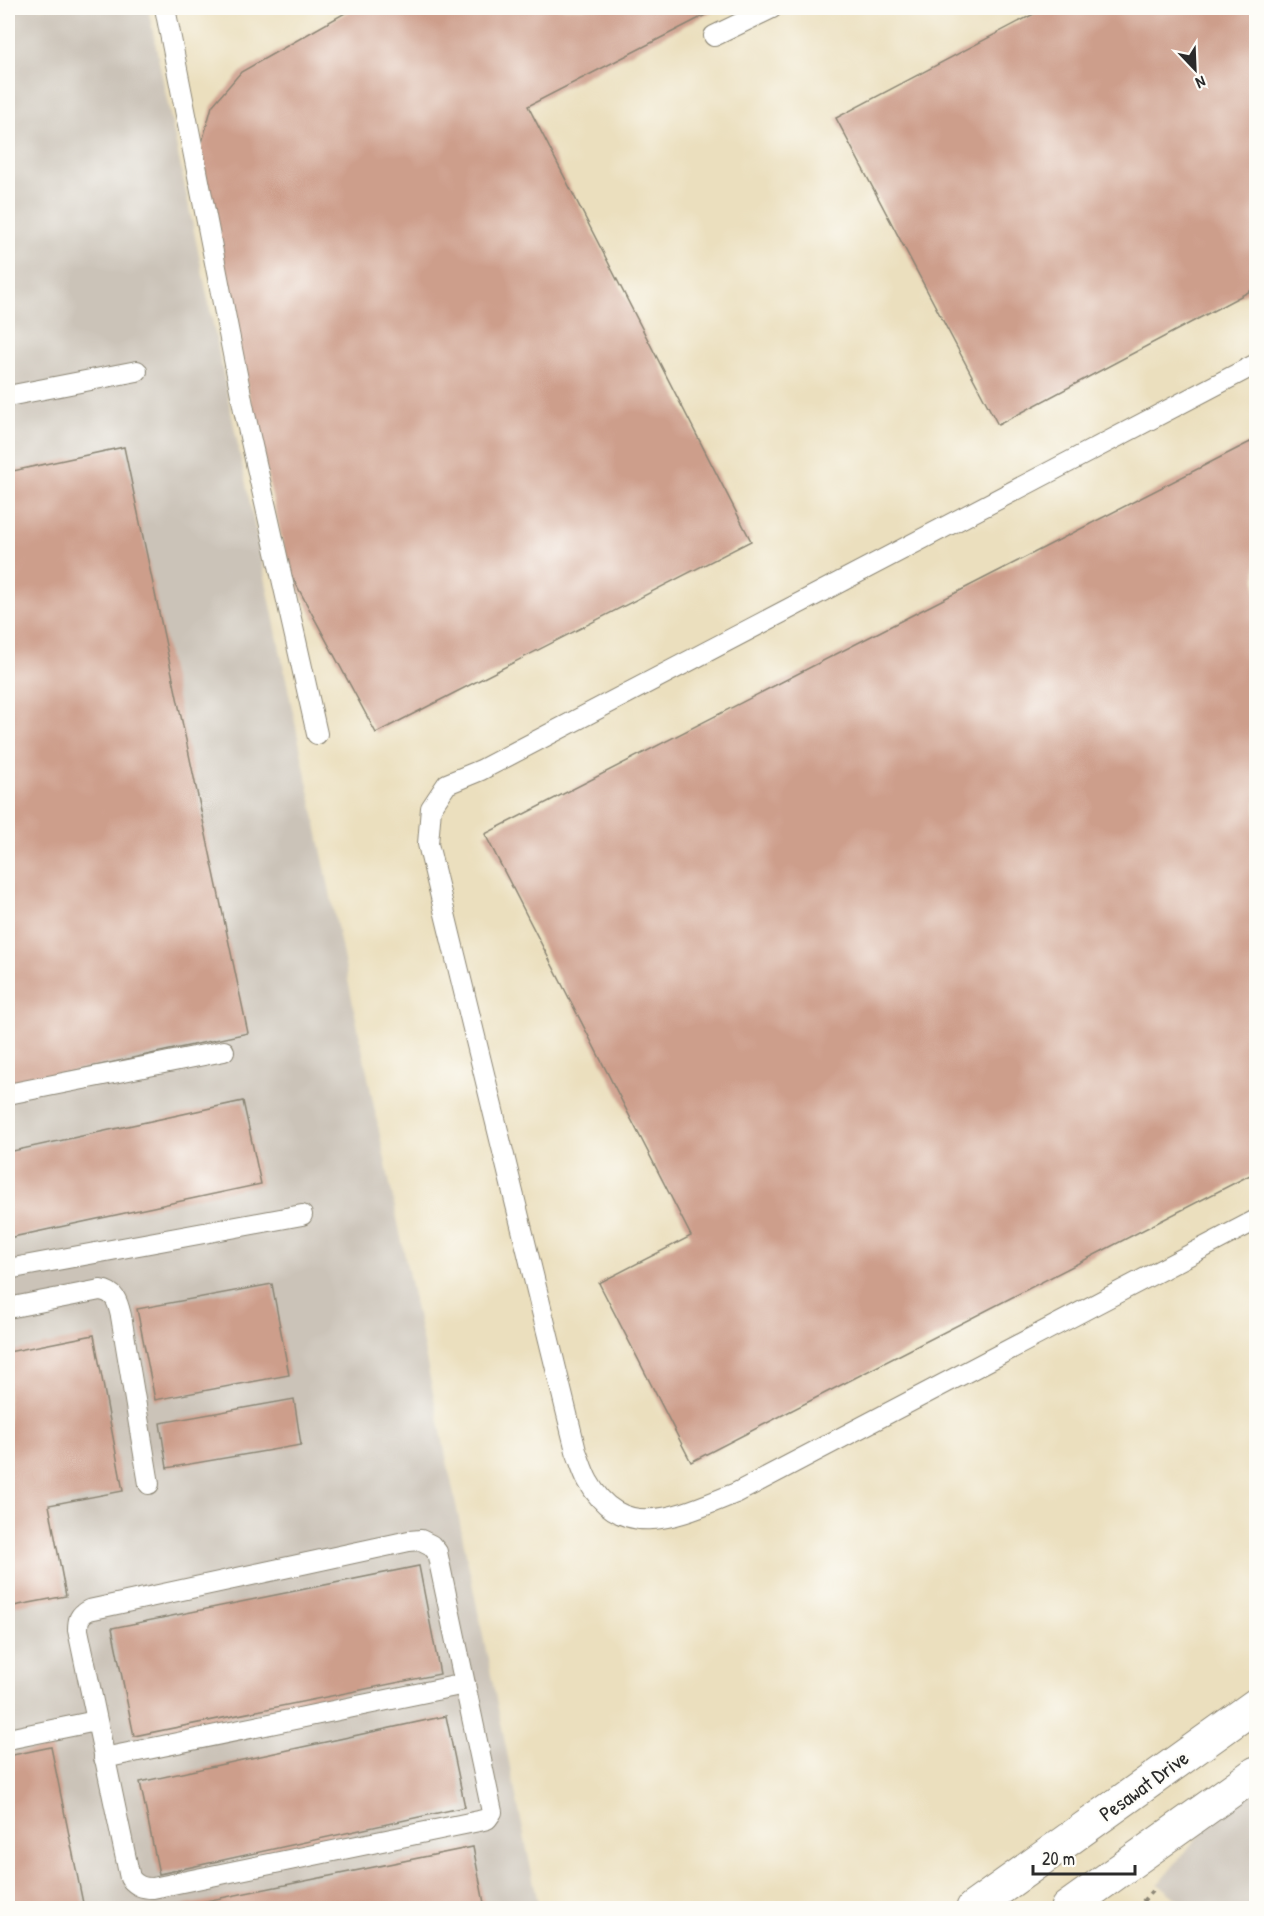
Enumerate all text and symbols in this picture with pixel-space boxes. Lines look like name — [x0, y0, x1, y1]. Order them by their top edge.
north arrow — [1165, 39, 1225, 99]
text: N — [1192, 71, 1209, 95]
street label: Pesawat Drive — [1093, 1743, 1194, 1828]
scale bar — [1033, 1838, 1135, 1876]
text: 20 m — [1042, 1846, 1075, 1871]

